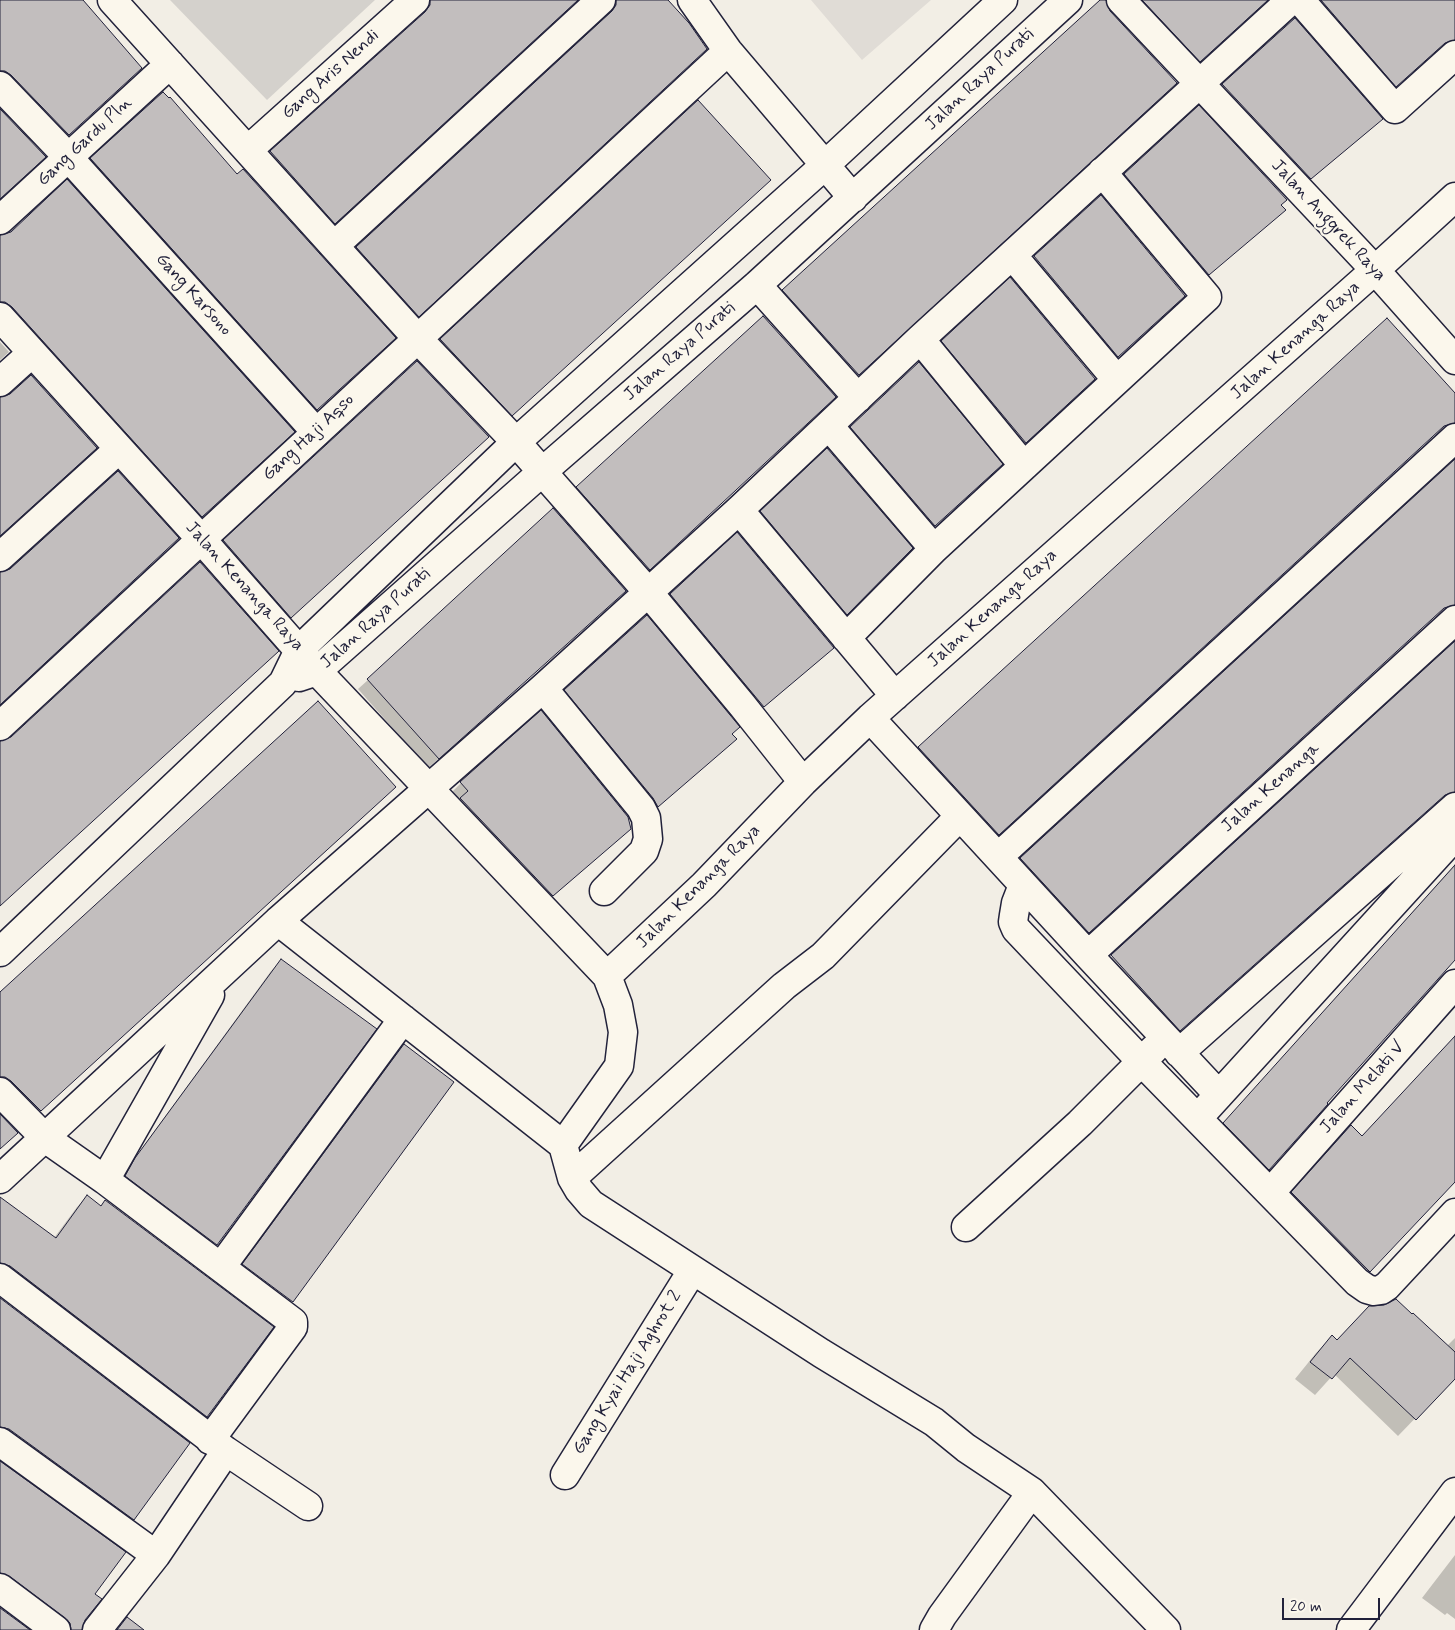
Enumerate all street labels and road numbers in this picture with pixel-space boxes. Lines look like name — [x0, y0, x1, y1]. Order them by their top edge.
street label: Jalan Raya Purati — [921, 24, 1039, 136]
street label: Gang Aris Nendi — [278, 25, 384, 125]
street label: Gang Gardu Pln — [33, 93, 137, 191]
street label: Jalan Anggrek Raya — [1266, 156, 1390, 286]
street label: Gang Karsono — [150, 249, 236, 341]
street label: Jalan Kenanga Raya — [1227, 277, 1365, 405]
street label: Jalan Raya Purati — [620, 298, 740, 406]
street label: Gang Haji Aqso — [259, 390, 359, 486]
street label: Jalan Kenanga Raya — [180, 518, 308, 656]
street label: Jalan Kenanga Raya — [924, 545, 1062, 673]
street label: Jalan Raya Purati — [317, 564, 435, 674]
street label: Jalan Kenanga — [1218, 738, 1324, 838]
street label: Jalan Kenanga Raya — [632, 820, 766, 954]
street label: Jalan Melati V — [1316, 1037, 1410, 1139]
street label: Gang Kyai Haji Aghrot 2 — [569, 1287, 687, 1459]

